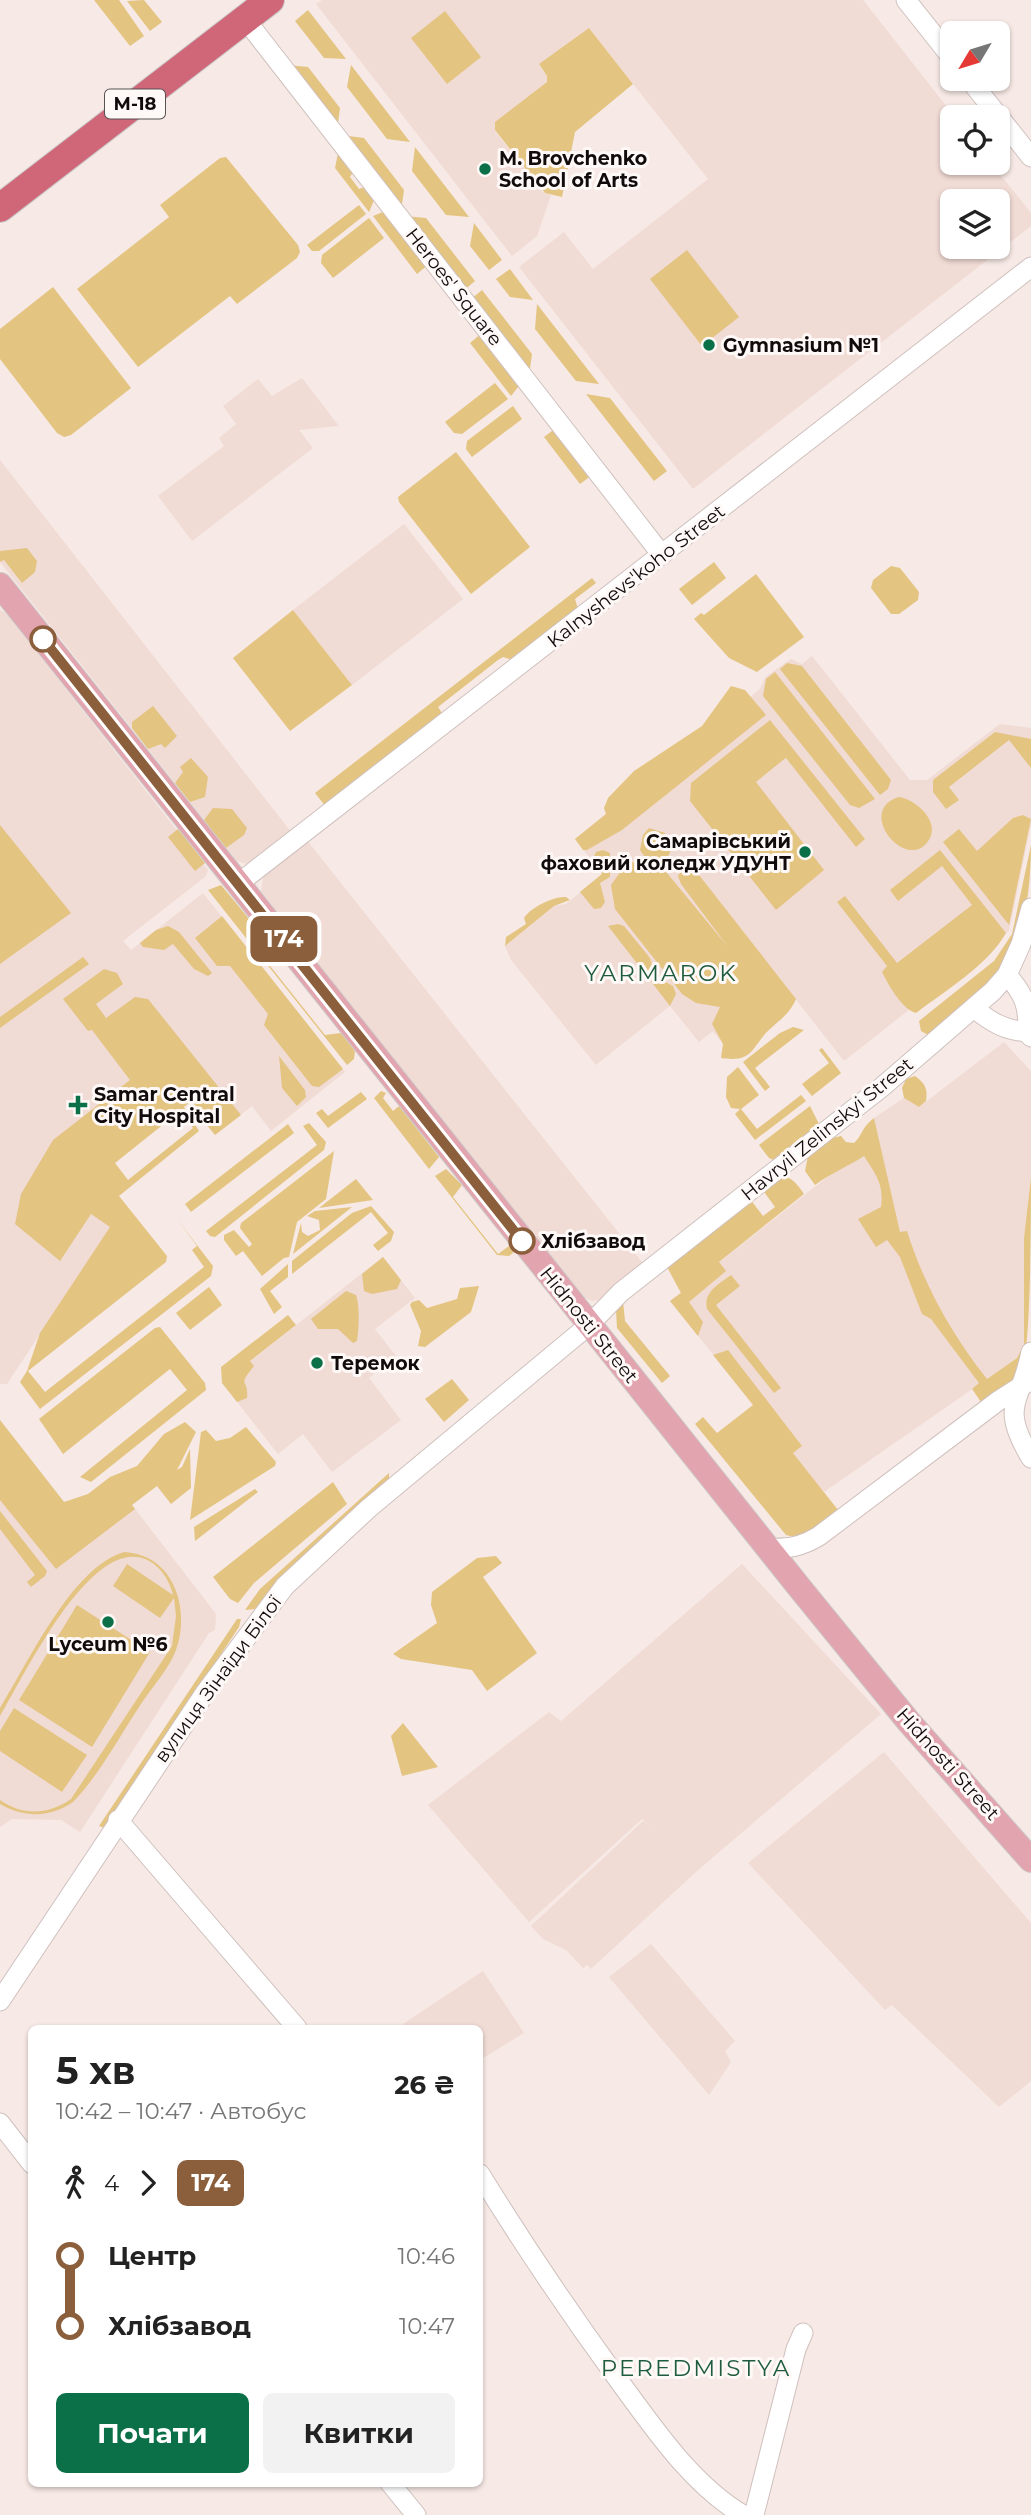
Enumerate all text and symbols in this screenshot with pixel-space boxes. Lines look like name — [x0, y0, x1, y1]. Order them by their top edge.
north arrow — [940, 21, 1010, 91]
map controls — [940, 21, 1010, 259]
road number: М-18 — [105, 90, 165, 119]
button: locate — [940, 105, 1010, 175]
place label: M. Brovchenko School of Arts — [499, 147, 647, 192]
marker: M. Brovchenko School of Arts — [477, 161, 493, 177]
button: layers — [940, 189, 1010, 259]
street label: Heroes' Square — [401, 224, 507, 350]
place label: Gymnasium №1 — [723, 334, 879, 357]
marker: Gymnasium №1 — [701, 337, 717, 353]
street label: Kalnyshevsʹkoho Street — [543, 499, 730, 652]
unlabelled marker — [30, 626, 56, 652]
place label: Самарівський фаховий коледж УДУНТ — [541, 830, 791, 875]
marker: Самарівський фаховий коледж УДУНТ — [797, 844, 813, 860]
line badge: 174 — [244, 916, 324, 962]
text: 174 — [264, 924, 304, 953]
district label: YARMAROK — [584, 959, 738, 987]
street label: Havryil Zelinskyi Street — [736, 1052, 918, 1205]
place label: Samar Central City Hospital — [94, 1083, 235, 1128]
marker: Samar Central City Hospital — [68, 1095, 88, 1115]
marker: Хлібзавод — [509, 1228, 535, 1254]
place label: Хлібзавод — [541, 1230, 645, 1253]
street label: Hidnosti Street — [535, 1262, 643, 1388]
place label: Теремок — [331, 1352, 421, 1375]
marker: Теремок — [309, 1355, 325, 1371]
street label: вулиця Зінаїди Білої — [150, 1591, 286, 1767]
marker: Lyceum №6 — [100, 1614, 116, 1630]
place label: Lyceum №6 — [48, 1633, 168, 1656]
street label: Hidnosti Street — [892, 1703, 1004, 1825]
text: 5 хв — [56, 2047, 136, 2094]
text: 26 ₴ — [394, 2069, 455, 2101]
text: 10:42 – 10:47 · Автобус — [56, 2097, 306, 2125]
icon: walk — [56, 2164, 94, 2202]
icon: forward — [129, 2164, 167, 2202]
text: 174 — [191, 2168, 230, 2197]
text: 4 — [104, 2169, 119, 2197]
text: Центр — [108, 2240, 196, 2272]
text: 10:46 — [397, 2242, 455, 2270]
text: Хлібзавод — [108, 2310, 251, 2342]
text: 10:47 — [399, 2312, 455, 2340]
district label: PEREDMISTYA — [601, 2354, 791, 2382]
button: Почати — [56, 2393, 249, 2473]
button: Квитки — [263, 2393, 455, 2473]

